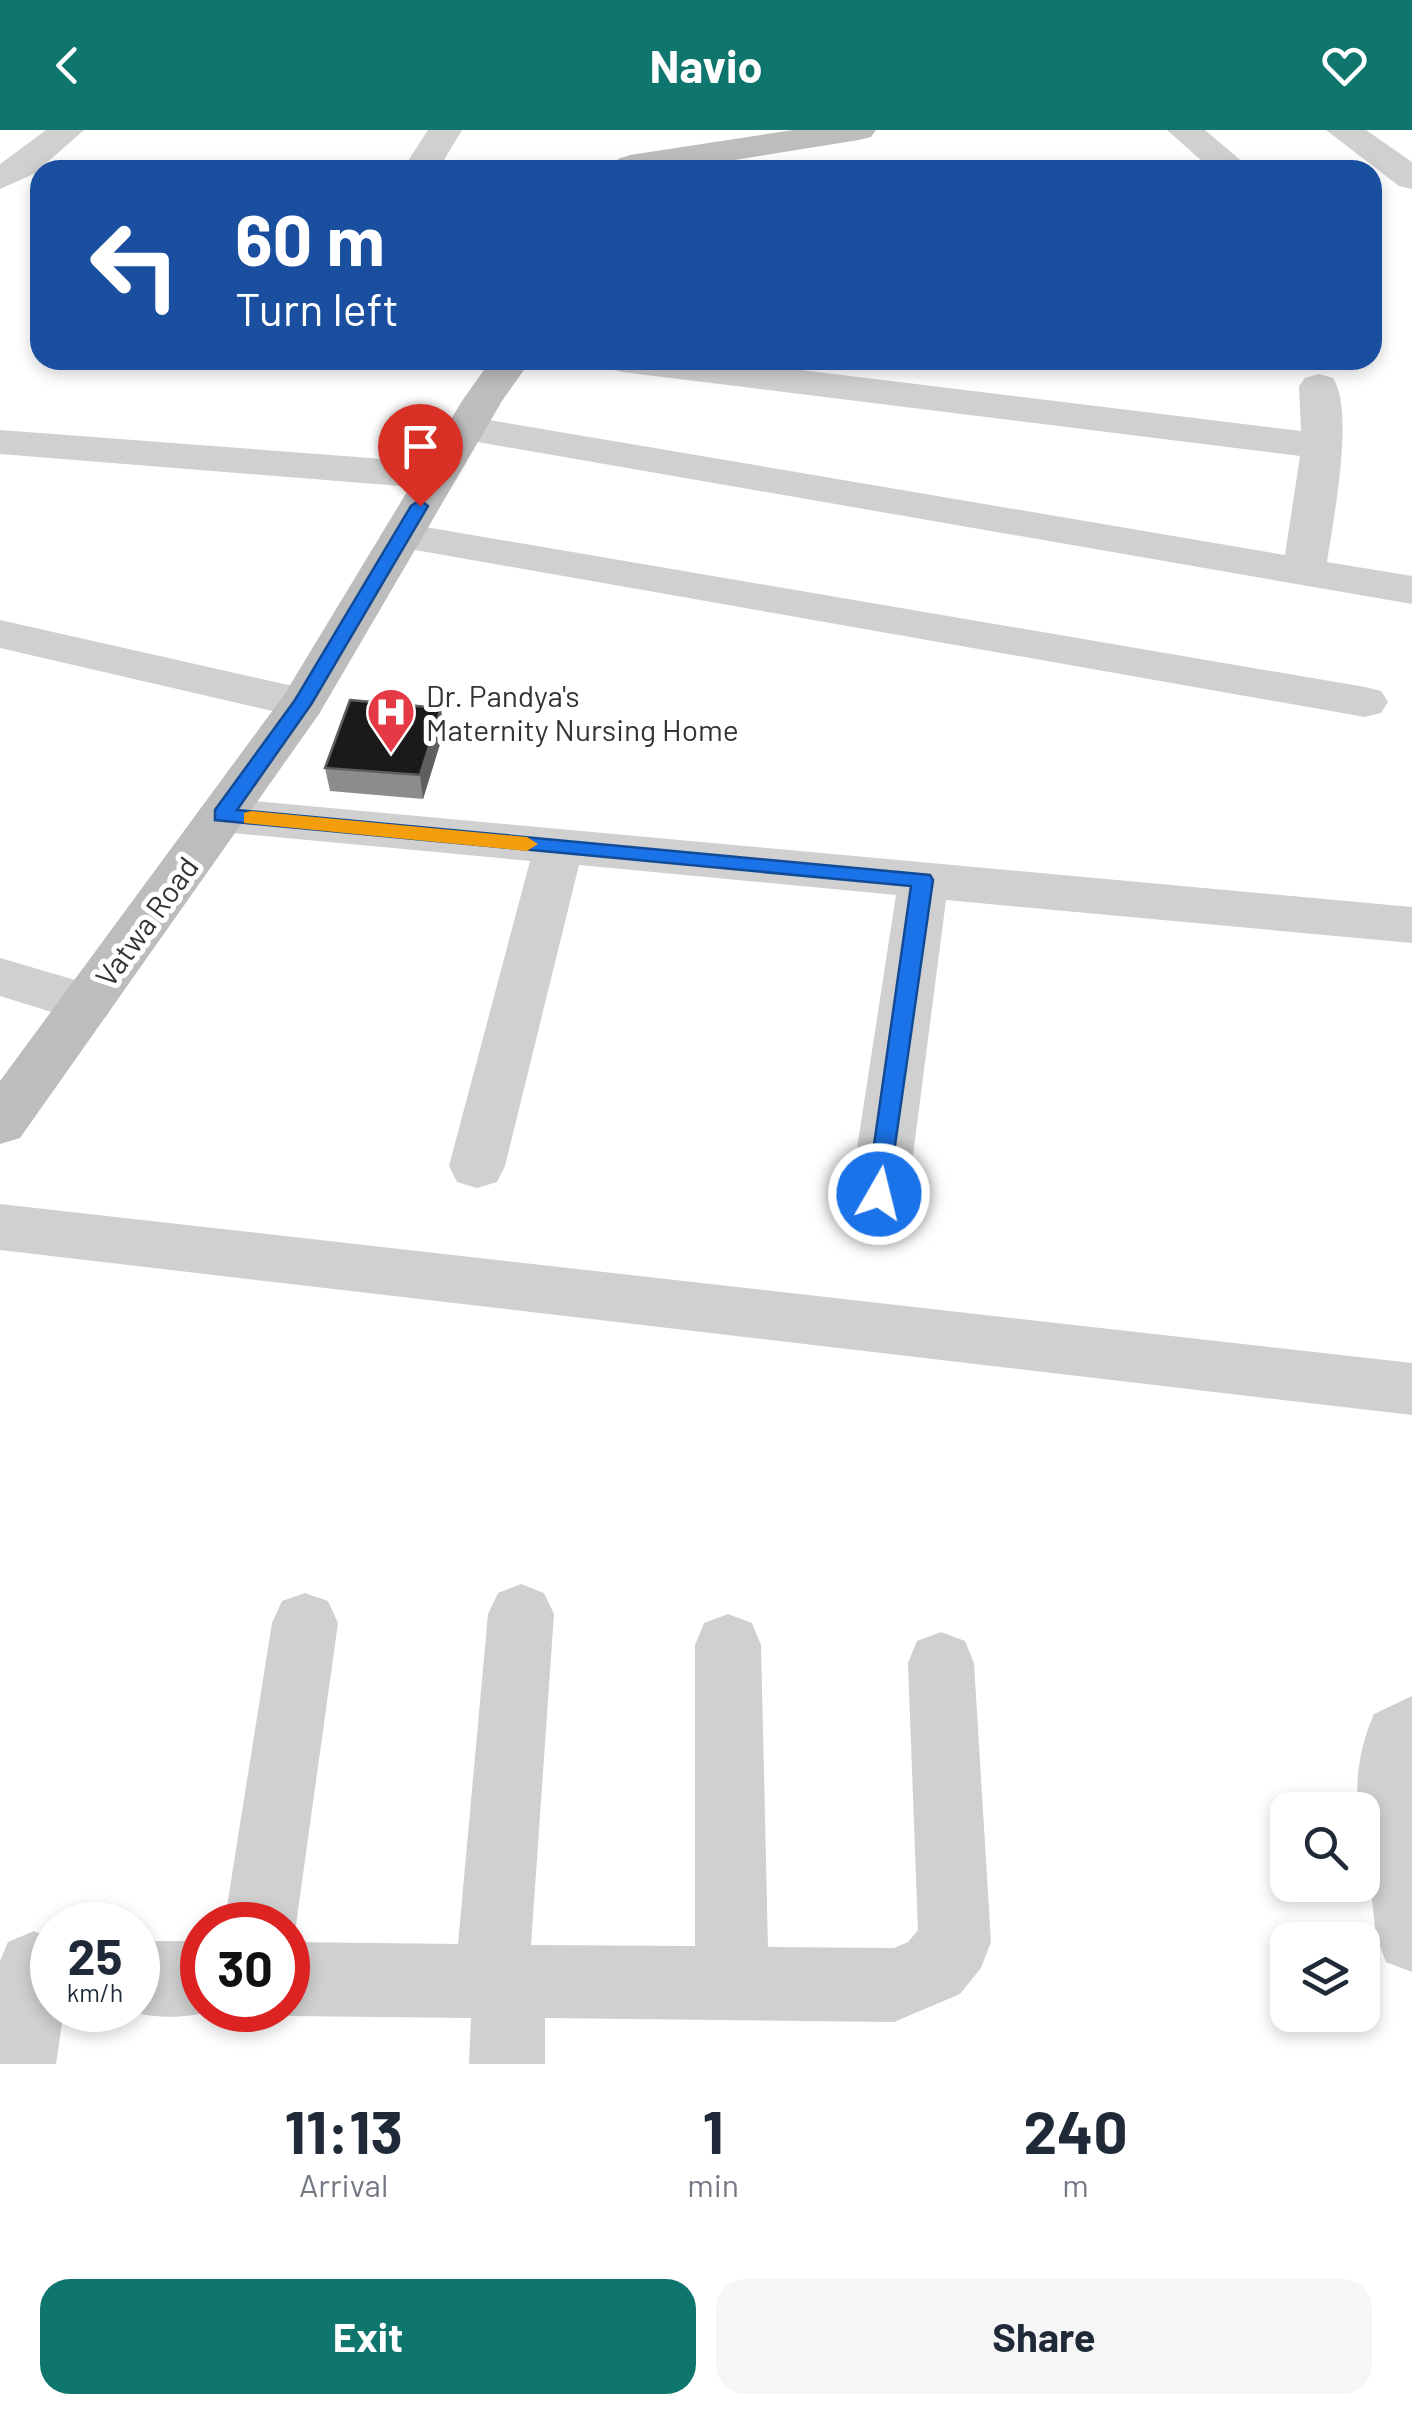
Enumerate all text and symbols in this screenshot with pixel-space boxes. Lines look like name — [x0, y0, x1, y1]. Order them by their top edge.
icon: back — [40, 38, 95, 93]
text: Navio — [650, 38, 763, 92]
icon: heart — [1317, 38, 1372, 93]
text: 60 m — [235, 196, 385, 280]
icon: left — [70, 200, 200, 330]
text: Turn left — [235, 281, 399, 335]
pin — [378, 404, 463, 507]
icon: arrive — [393, 419, 448, 474]
place label: Dr. Pandya's Maternity Nursing Home — [426, 677, 739, 747]
hospital icon: Dr. Pandya's Maternity Nursing Home — [365, 686, 417, 754]
street label: Vatwa Road — [87, 849, 205, 993]
position arrow — [827, 1142, 931, 1246]
map controls — [1270, 1792, 1380, 2032]
button: search — [1270, 1792, 1380, 1902]
speed limit sign: 30 — [180, 1902, 310, 2032]
button: layers — [1270, 1922, 1380, 2032]
text: 25 — [68, 1925, 122, 1985]
text: km/h — [67, 1977, 123, 2007]
text: 11:13 — [284, 2094, 403, 2166]
text: 1 — [703, 2094, 724, 2166]
text: 240 — [1023, 2094, 1128, 2166]
text: Arrival — [299, 2165, 388, 2203]
text: min — [687, 2165, 739, 2203]
text: m — [1062, 2165, 1089, 2203]
button: Exit — [40, 2279, 696, 2394]
button: Share — [716, 2279, 1372, 2394]

